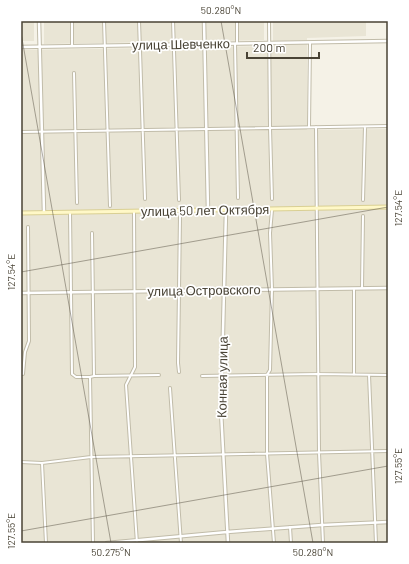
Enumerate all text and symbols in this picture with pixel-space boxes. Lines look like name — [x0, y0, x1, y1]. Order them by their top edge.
text: 50.280°N — [201, 4, 241, 16]
scale bar — [247, 34, 319, 60]
street label: улица Шевченко — [132, 35, 230, 53]
text: 200 m — [253, 40, 285, 54]
text: 127.54°E — [392, 190, 404, 226]
street label: улица 50 лет Октября — [141, 201, 269, 219]
text: 127.54°E — [5, 254, 17, 290]
street label: улица Островского — [147, 281, 261, 299]
street label: Конная улица — [213, 335, 231, 418]
text: 127.55°E — [392, 448, 404, 484]
text: 127.55°E — [5, 513, 17, 549]
text: 50.275°N — [91, 546, 131, 558]
text: 50.280°N — [293, 546, 333, 558]

